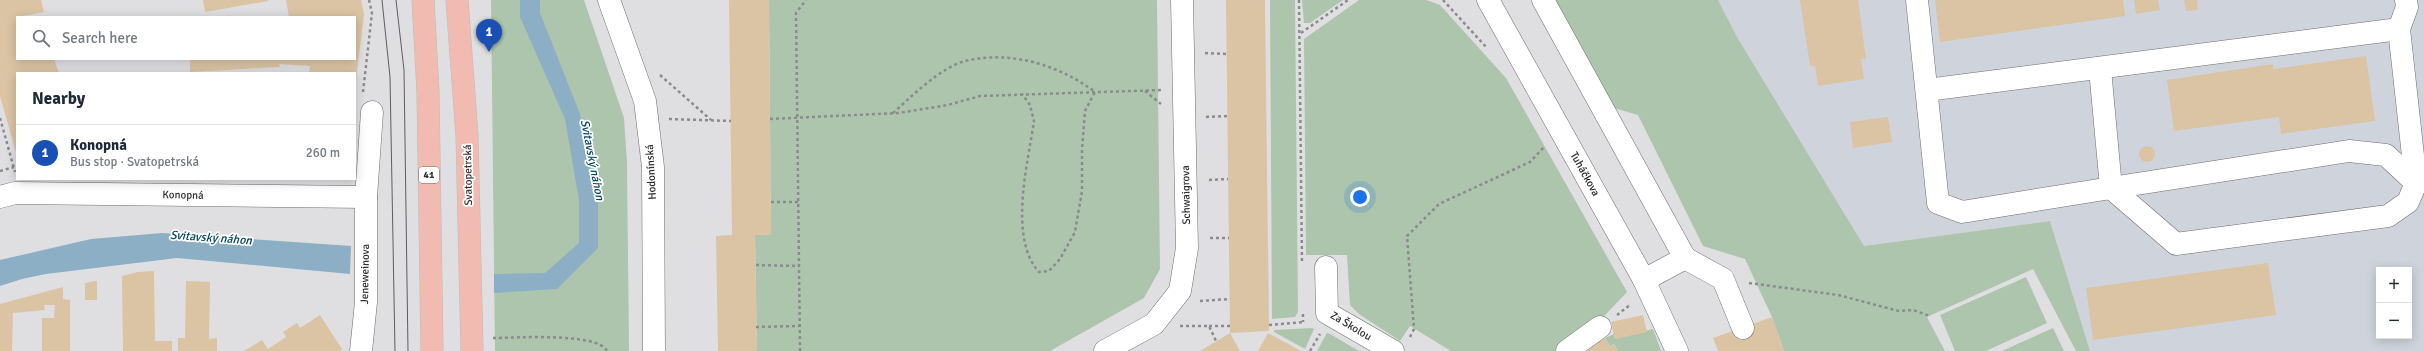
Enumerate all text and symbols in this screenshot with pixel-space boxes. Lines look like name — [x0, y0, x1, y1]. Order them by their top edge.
search box — [16, 16, 356, 60]
pin: 1 — [476, 19, 502, 52]
icon: search — [30, 27, 52, 49]
text: Search here — [62, 29, 138, 47]
text: Nearby — [32, 88, 85, 109]
water label: Svitavský náhon — [577, 118, 607, 202]
text: Konopná — [70, 136, 127, 154]
street label: Hodonínská — [643, 143, 659, 200]
street label: Svatopetrská — [461, 144, 475, 206]
text: 1 — [41, 145, 49, 161]
text: 260 m — [306, 145, 340, 161]
street label: Tuháčkova — [1568, 150, 1603, 199]
text: Bus stop · Svatopetrská — [70, 154, 199, 170]
street label: Schwaigrova — [1179, 165, 1193, 225]
road number: 41 — [419, 167, 439, 183]
your location — [1350, 187, 1370, 207]
street label: Konopná — [162, 188, 204, 202]
water label: Svitavský náhon — [170, 228, 253, 248]
street label: Jeneweinova — [358, 243, 372, 304]
map controls — [2376, 267, 2412, 339]
button: + — [2376, 267, 2412, 303]
button: − — [2376, 303, 2412, 339]
street label: Za Školou — [1328, 308, 1375, 343]

